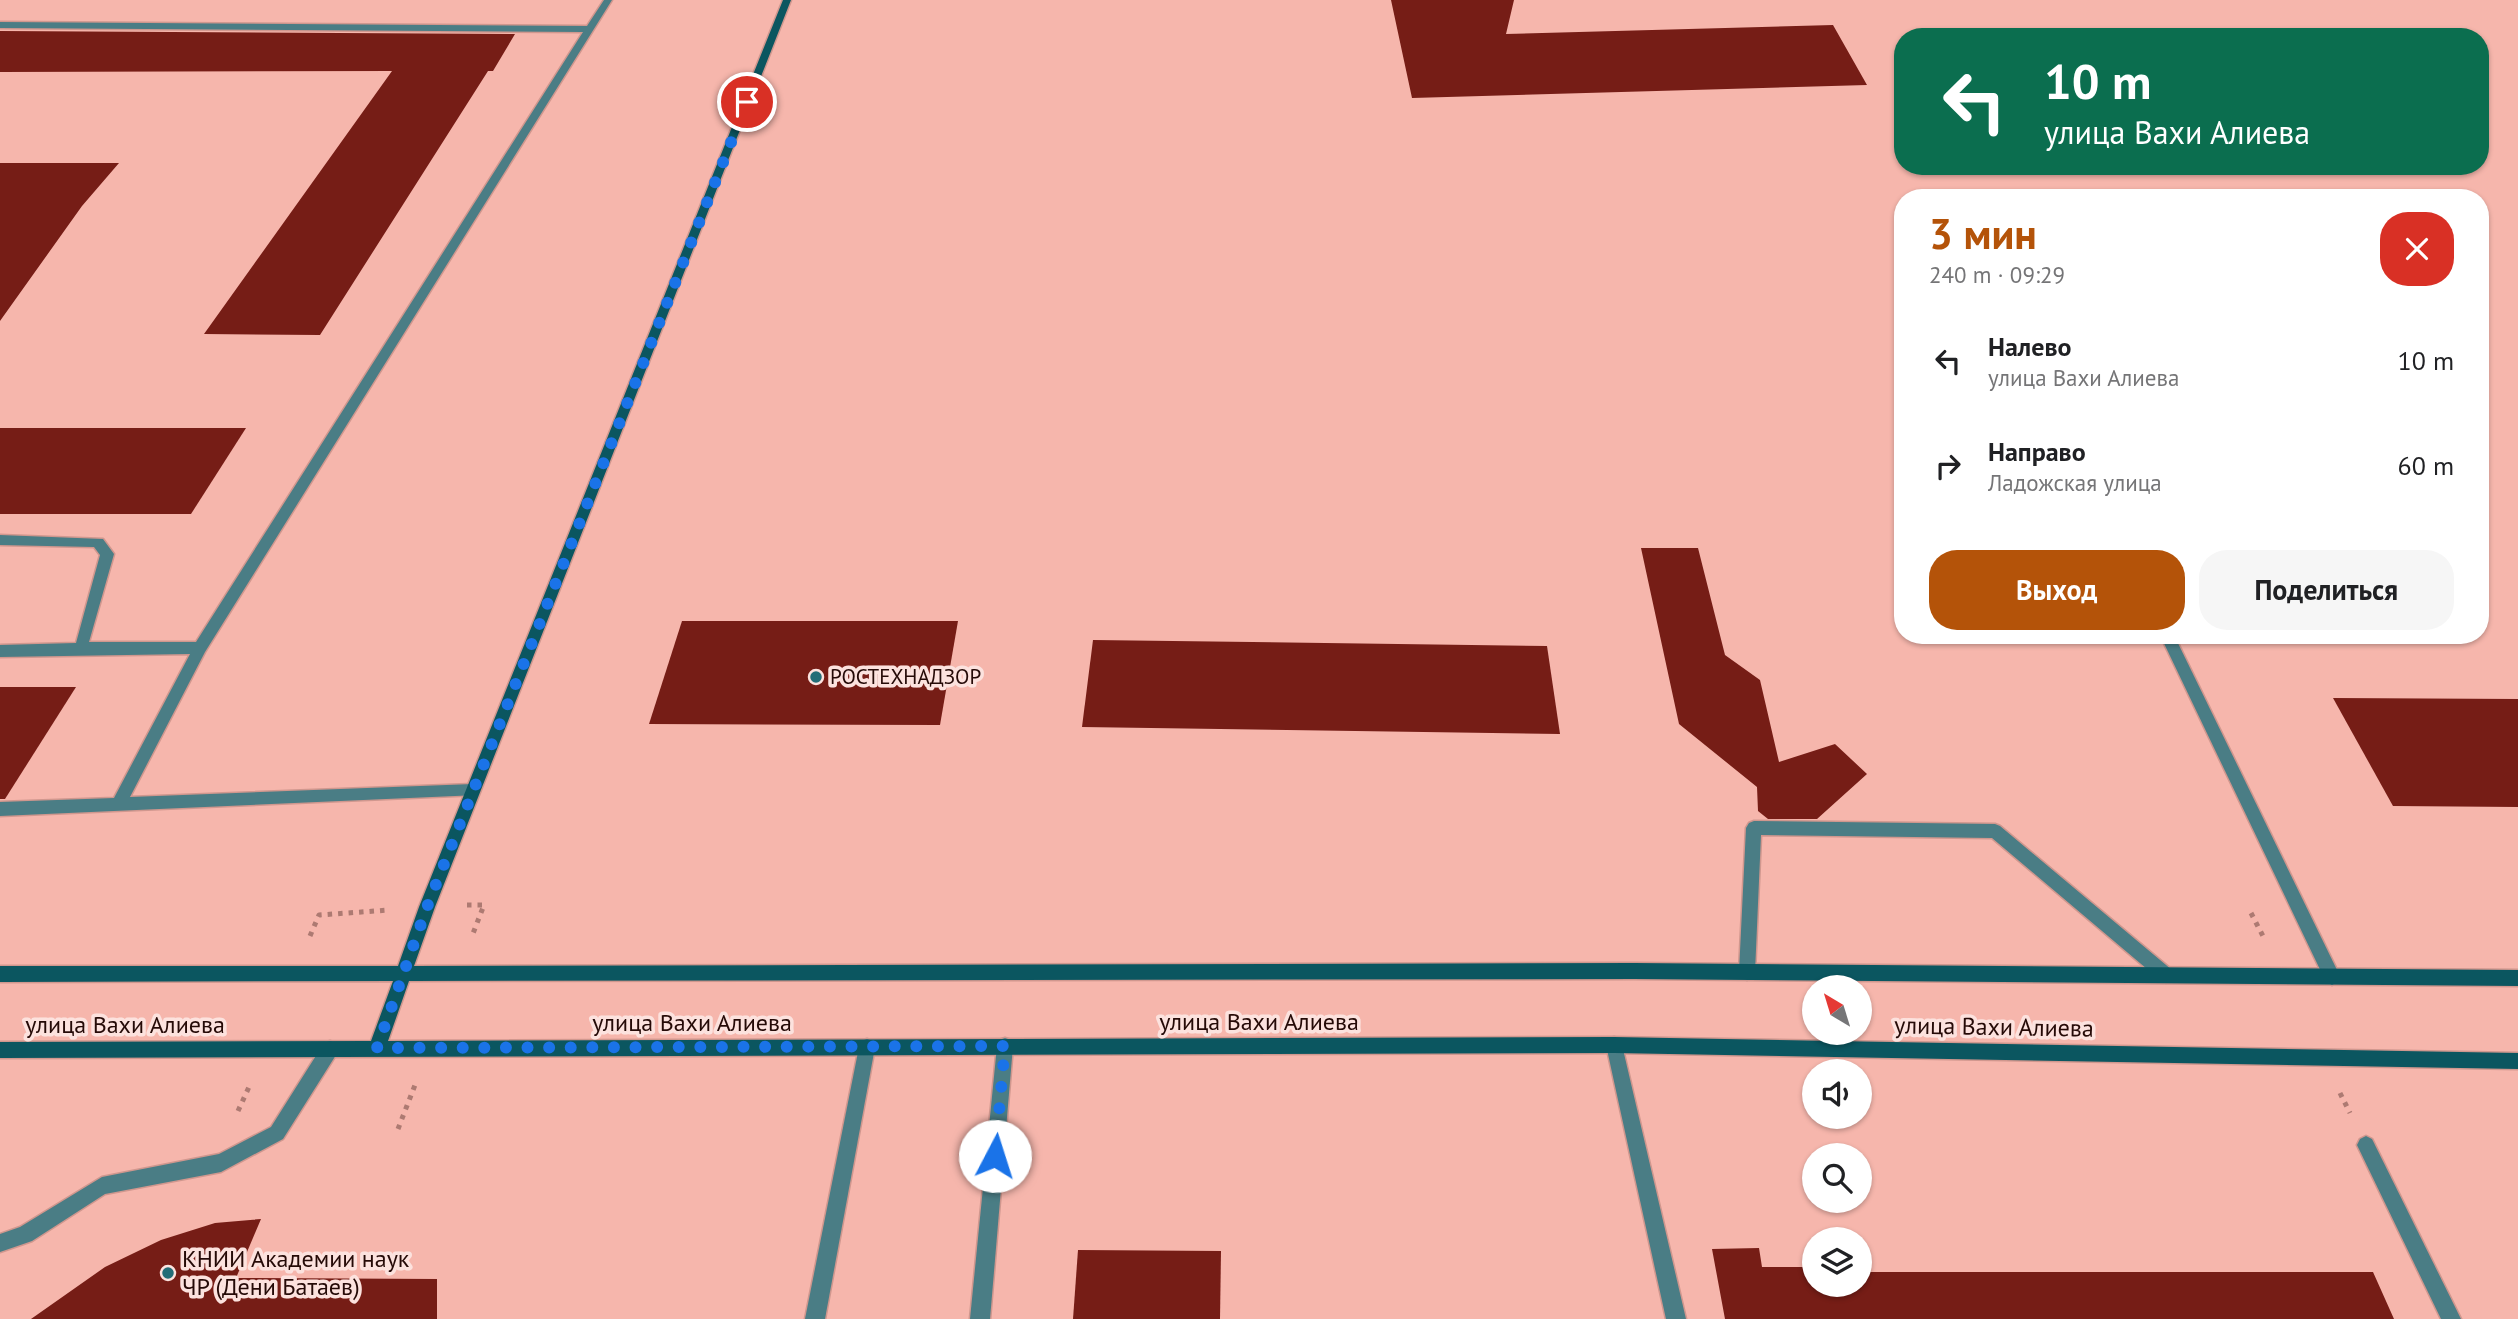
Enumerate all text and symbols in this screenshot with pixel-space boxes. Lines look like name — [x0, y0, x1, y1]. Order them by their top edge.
text: 10 m — [2044, 49, 2151, 113]
icon: left — [1929, 56, 2020, 147]
pin — [717, 72, 777, 132]
icon: arrive — [728, 83, 766, 121]
text: улица Вахи Алиева — [2044, 111, 2310, 153]
text: 3 мин — [1929, 206, 2037, 261]
button: close — [2380, 212, 2454, 286]
text: 240 m · 09:29 — [1929, 260, 2065, 289]
text: Налево — [1988, 330, 2072, 363]
icon: left — [1929, 342, 1967, 380]
text: 10 m — [2398, 344, 2454, 377]
text: улица Вахи Алиева — [1988, 363, 2179, 392]
text: Направо — [1988, 435, 2086, 468]
icon: right — [1929, 447, 1967, 485]
text: 60 m — [2398, 449, 2454, 482]
text: Ладожская улица — [1988, 468, 2162, 497]
button: Выход — [1929, 550, 2185, 630]
button: Поделиться — [2199, 550, 2454, 630]
place label: РОСТЕХНАДЗОР — [830, 663, 981, 690]
marker: РОСТЕХНАДЗОР — [808, 669, 824, 685]
north arrow — [1802, 975, 1872, 1045]
map controls — [1802, 975, 1872, 1297]
street label: улица Вахи Алиева — [1159, 1006, 1359, 1037]
street label: улица Вахи Алиева — [592, 1007, 792, 1038]
street label: улица Вахи Алиева — [25, 1009, 225, 1040]
street label: улица Вахи Алиева — [1894, 1009, 2094, 1044]
button: sound — [1802, 1059, 1872, 1129]
position arrow — [958, 1119, 1032, 1193]
button: search — [1802, 1143, 1872, 1213]
button: layers — [1802, 1227, 1872, 1297]
place label: КНИИ Академии наук ЧР (Дени Батаев) — [182, 1243, 410, 1302]
marker: КНИИ Академии наук ЧР (Дени Батаев) — [160, 1265, 176, 1281]

